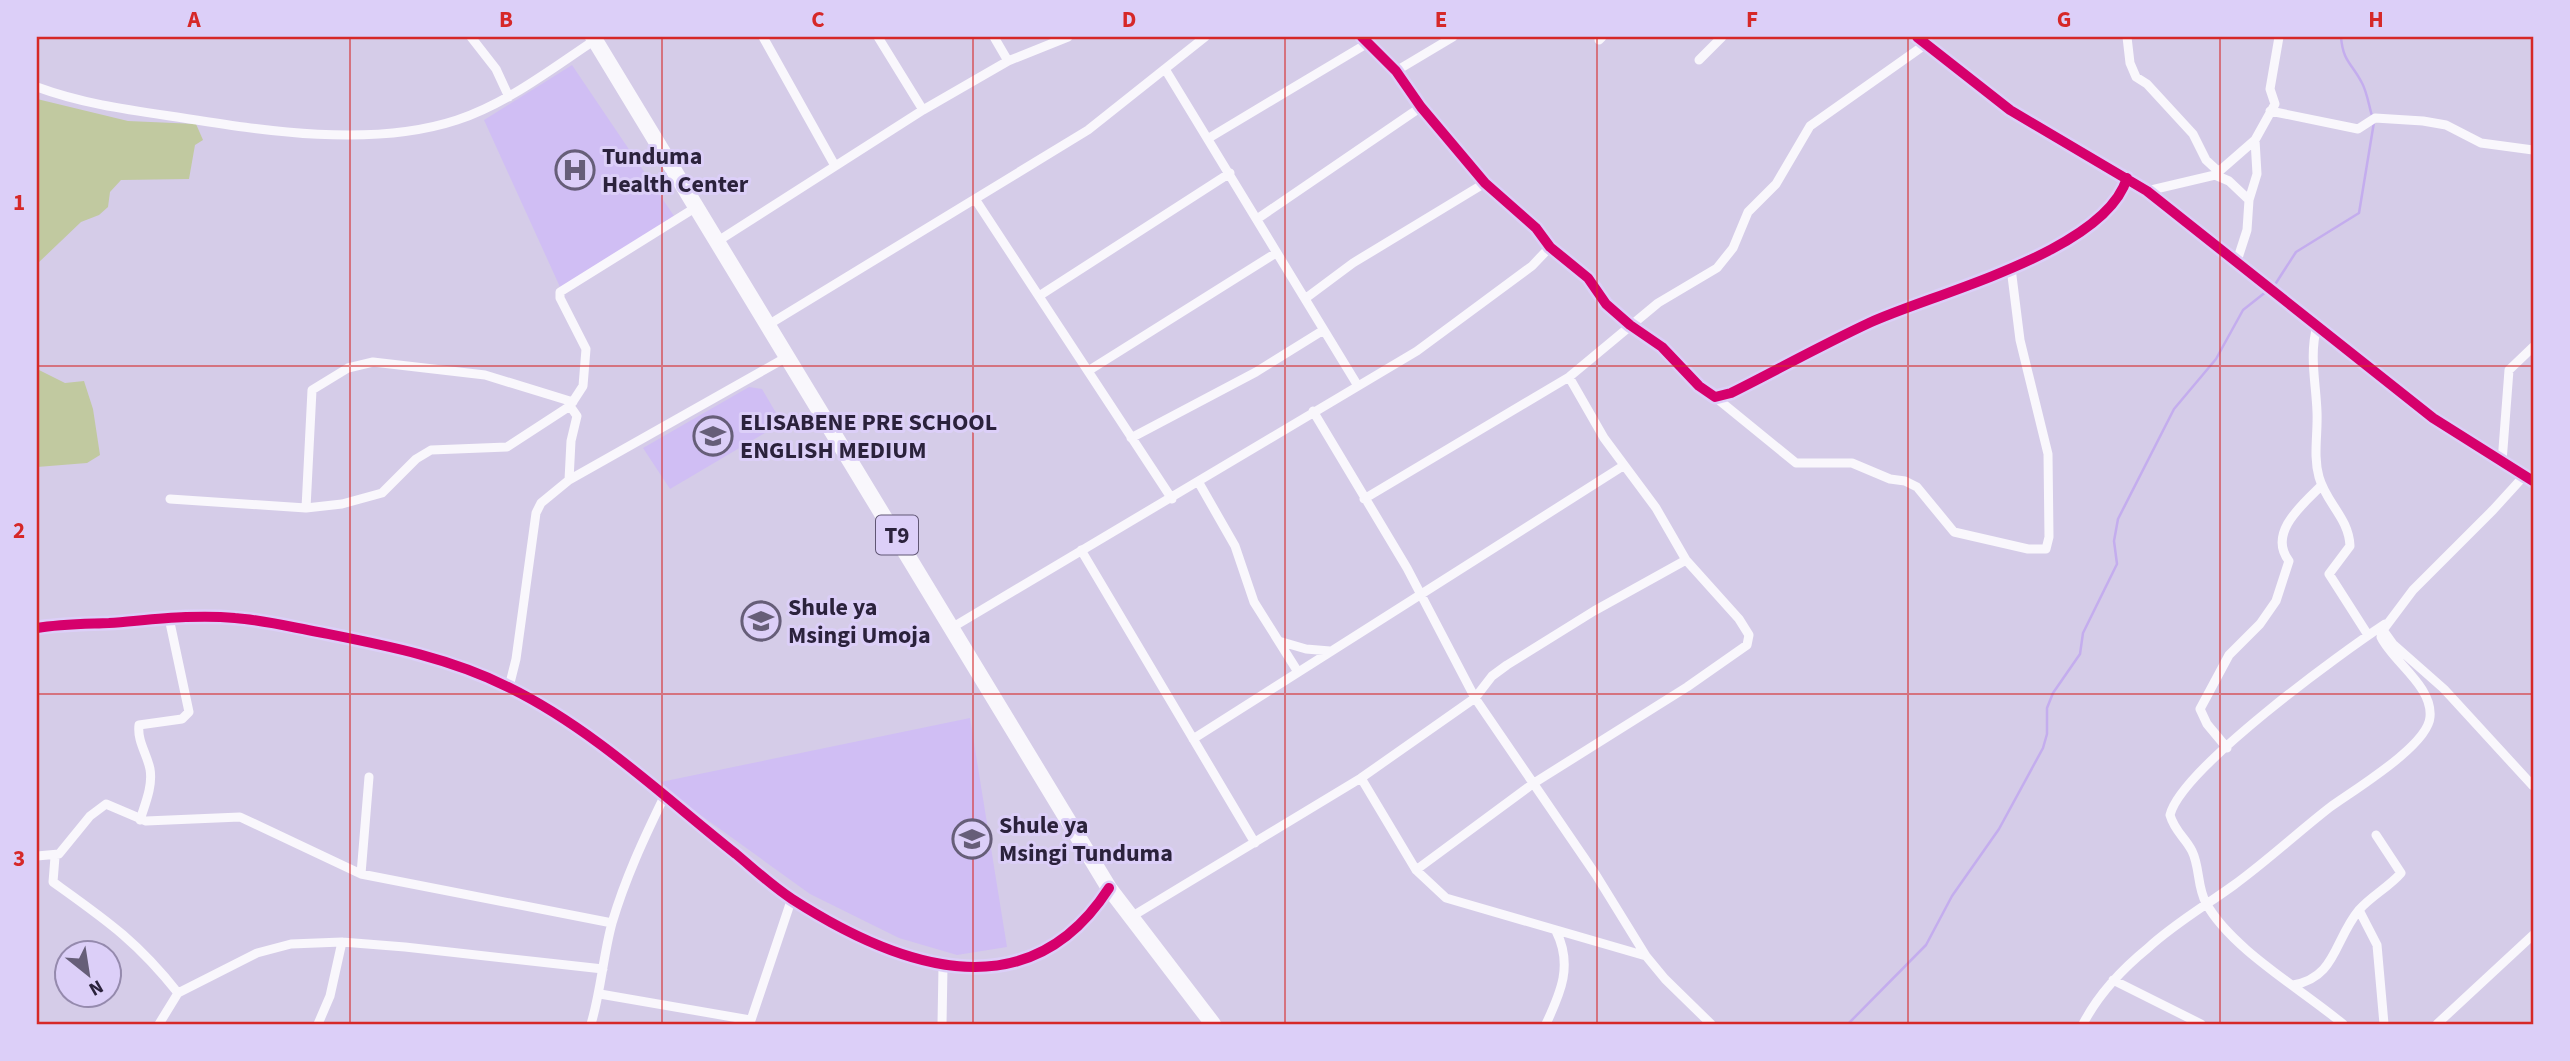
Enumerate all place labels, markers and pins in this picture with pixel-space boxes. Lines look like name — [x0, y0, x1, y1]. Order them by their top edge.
place label: Tunduma Health Center — [602, 139, 749, 202]
hospital icon: Tunduma Health Center — [554, 149, 596, 191]
place label: ELISABENE PRE SCHOOL ENGLISH MEDIUM — [740, 405, 997, 468]
school or university icon: ELISABENE PRE SCHOOL ENGLISH MEDIUM — [692, 415, 734, 457]
place label: Shule ya Msingi Umoja — [788, 590, 931, 653]
school or university icon: Shule ya Msingi Umoja — [740, 600, 782, 642]
place label: Shule ya Msingi Tunduma — [999, 808, 1173, 871]
school or university icon: Shule ya Msingi Tunduma — [951, 818, 993, 860]

